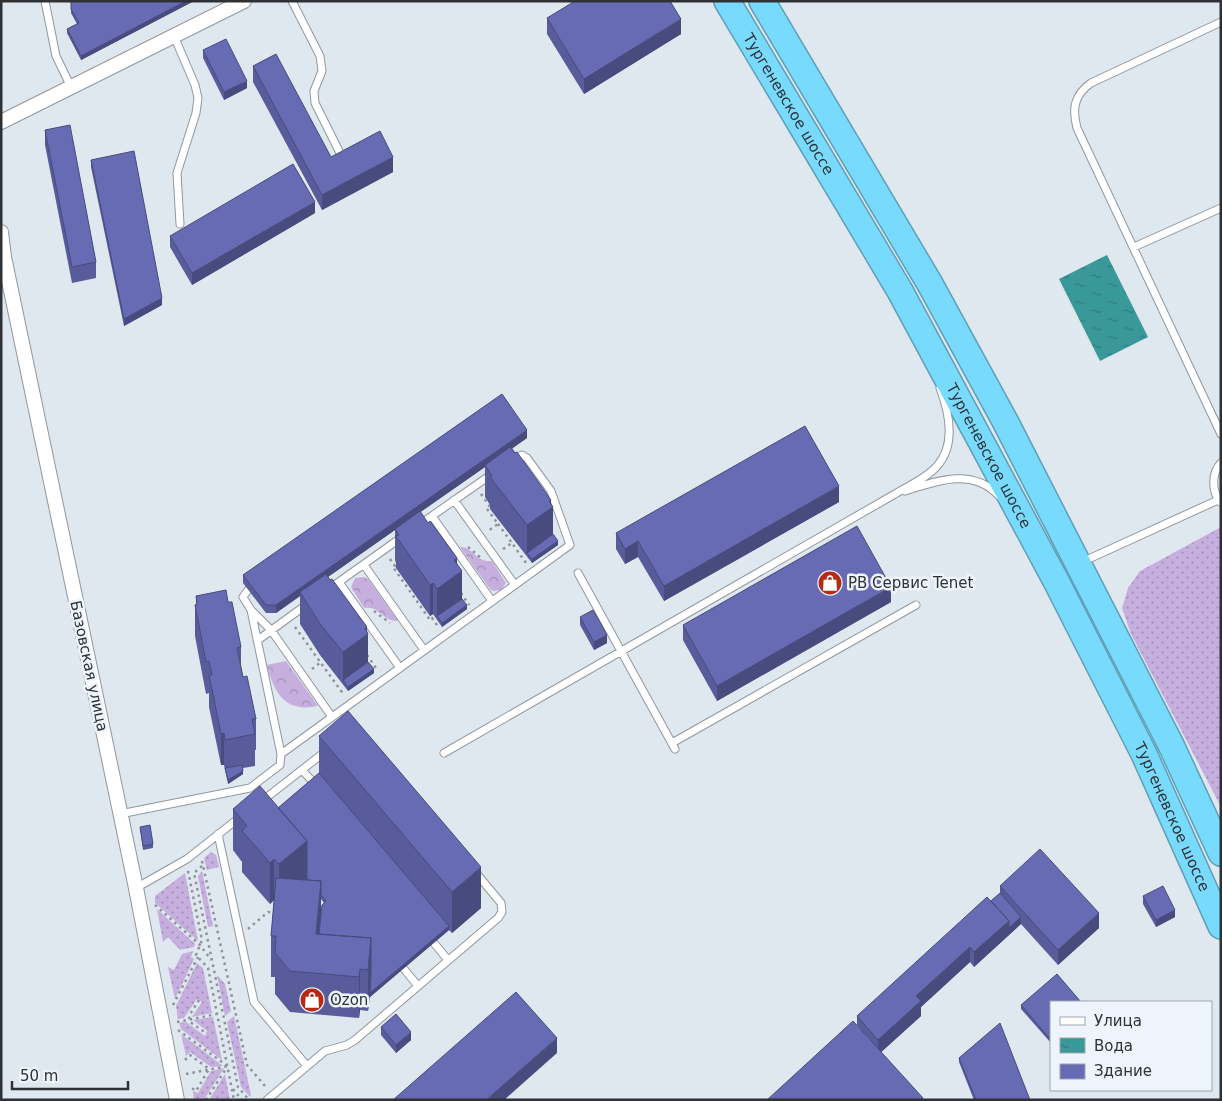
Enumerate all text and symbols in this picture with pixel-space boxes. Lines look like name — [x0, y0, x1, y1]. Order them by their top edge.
street label: Тургеневское шоссе — [739, 29, 838, 178]
street label: Тургеневское шоссе — [942, 380, 1035, 531]
shop icon: PB Сервис Tenet — [817, 570, 843, 596]
place label: PB Сервис Tenet — [848, 574, 974, 592]
street label: Базовская улица — [66, 599, 112, 733]
street label: Тургеневское шоссе — [1130, 738, 1213, 894]
shop icon: Ozon — [299, 987, 325, 1013]
place label: Ozon — [330, 991, 368, 1009]
legend — [1050, 1001, 1212, 1091]
text: Улица — [1094, 1012, 1142, 1030]
text: Вода — [1094, 1037, 1133, 1055]
scale bar — [12, 1058, 129, 1090]
text: Здание — [1094, 1062, 1152, 1080]
text: 50 m — [20, 1067, 58, 1085]

